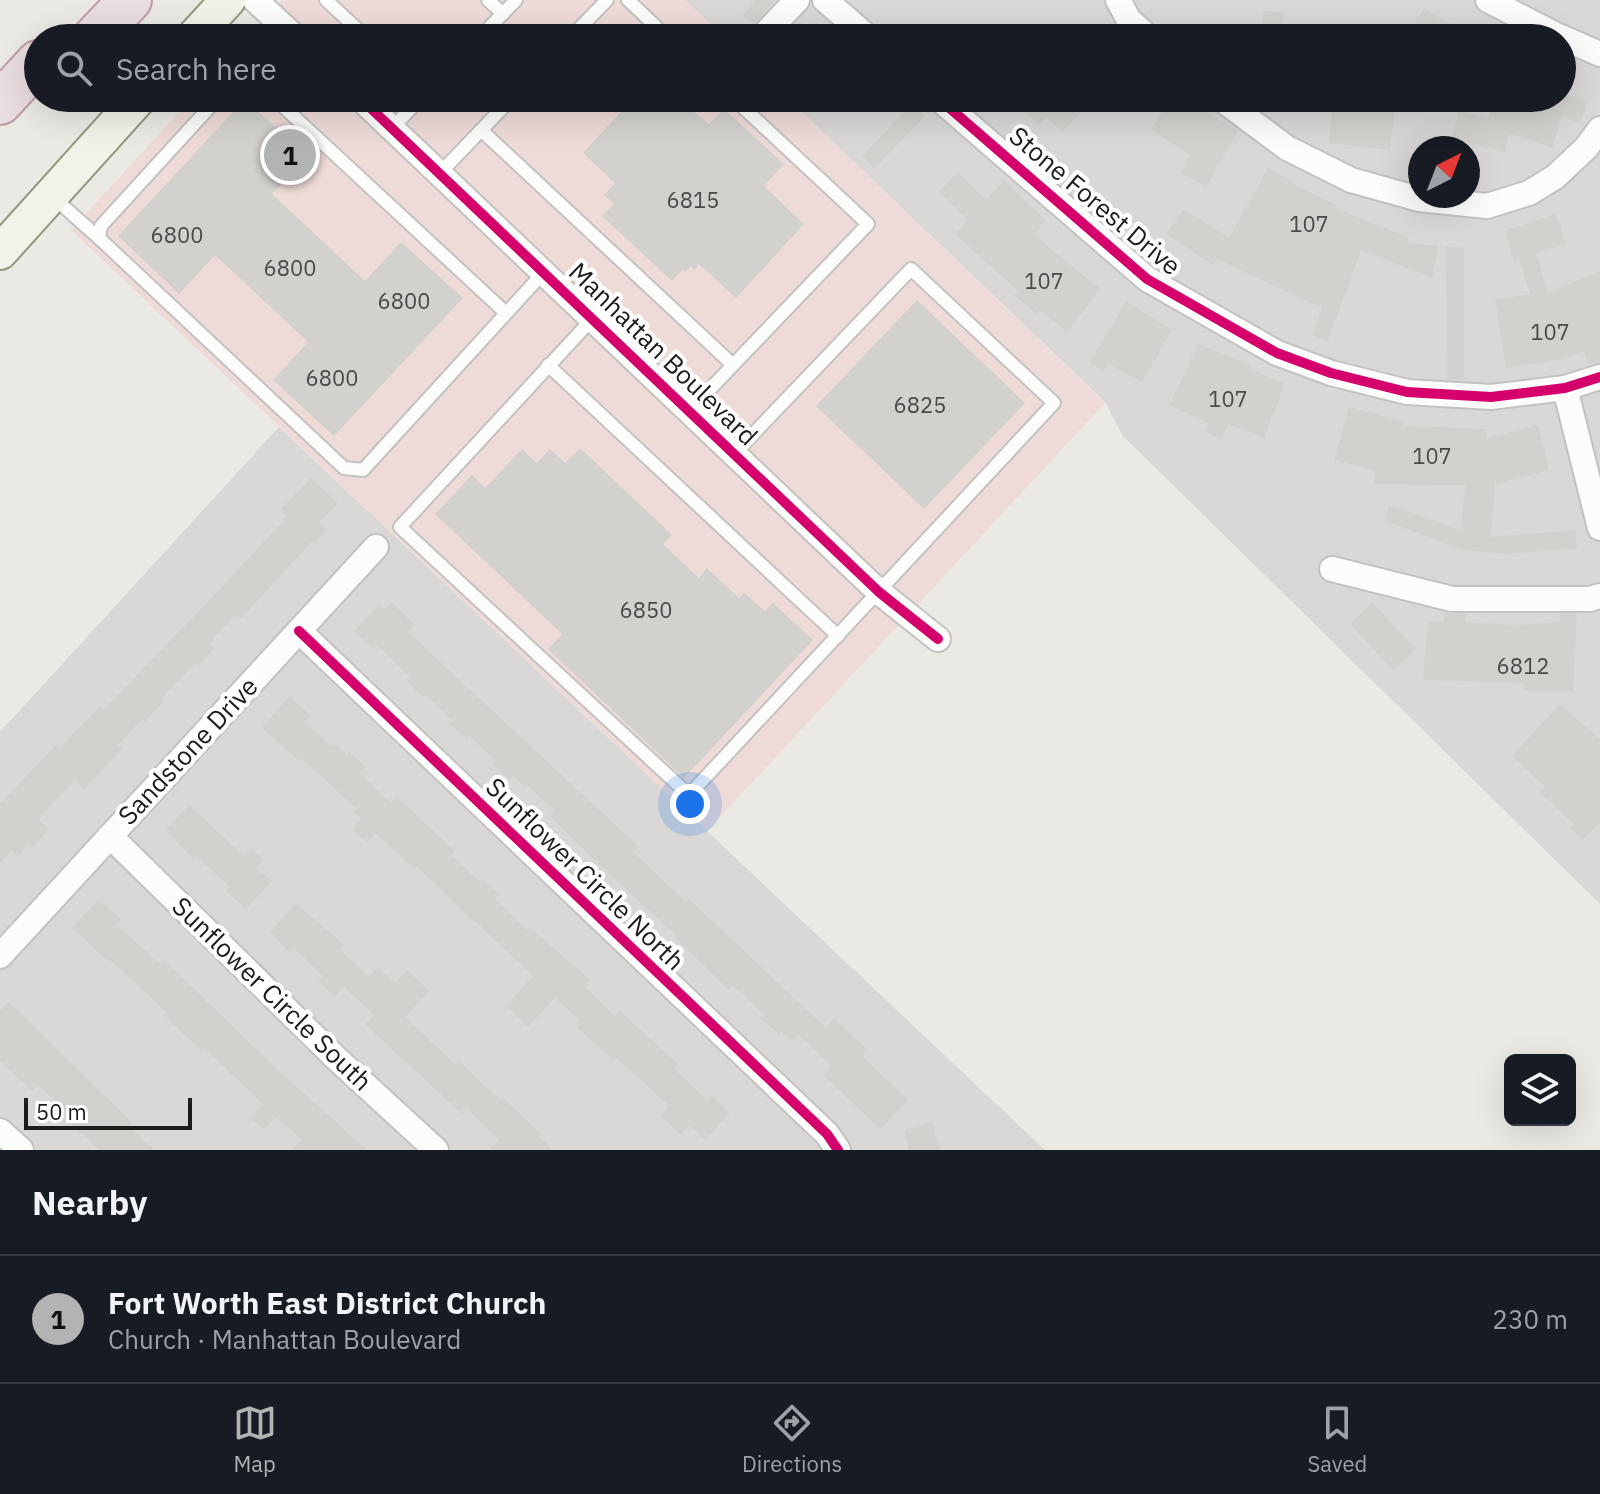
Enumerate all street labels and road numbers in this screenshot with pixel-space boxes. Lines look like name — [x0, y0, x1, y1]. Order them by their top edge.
street label: Stone Forest Drive — [1003, 118, 1189, 282]
street label: Manhattan Boulevard — [562, 254, 765, 452]
street label: Sandstone Drive — [110, 669, 265, 832]
street label: Sunflower Circle North — [479, 770, 692, 977]
street label: Sunflower Circle South — [165, 889, 380, 1098]

